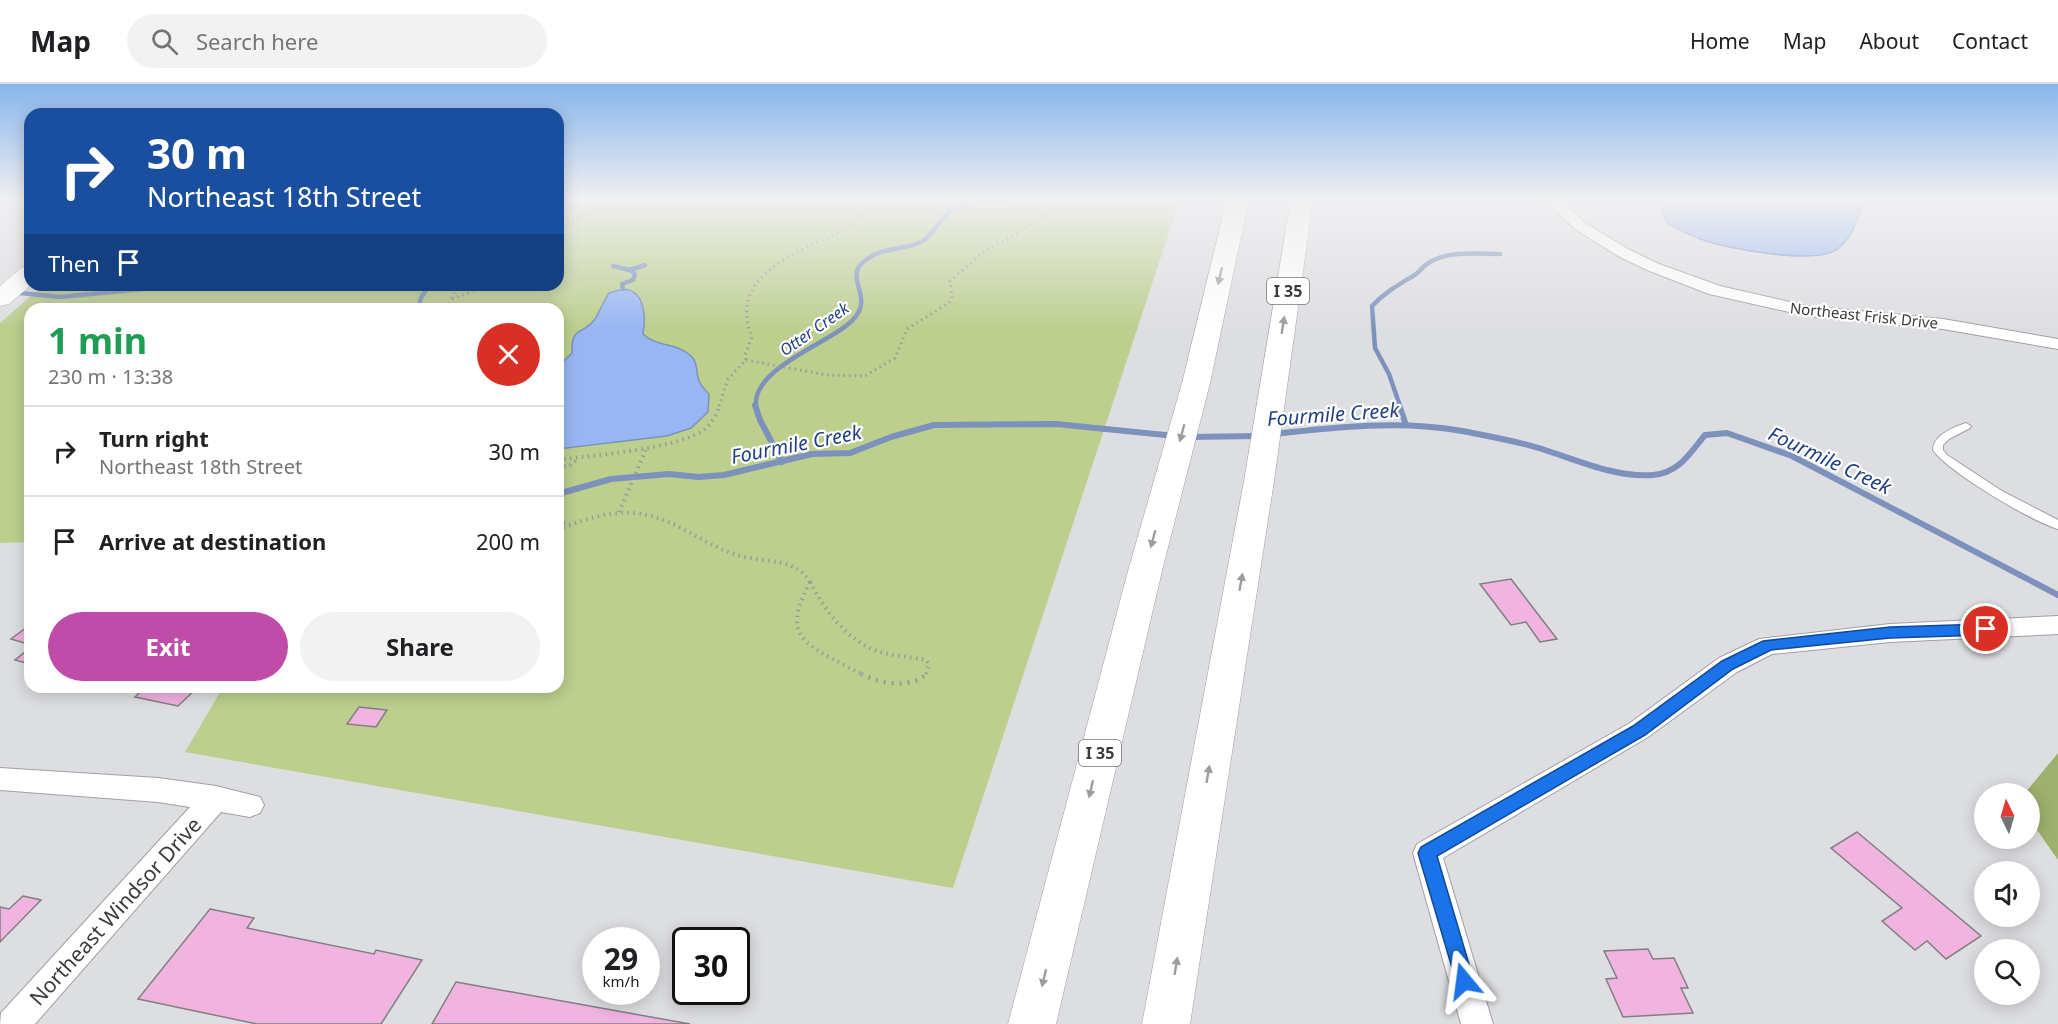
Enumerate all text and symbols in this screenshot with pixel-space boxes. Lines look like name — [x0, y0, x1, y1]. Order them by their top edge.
search box — [127, 14, 547, 68]
text: Map — [30, 22, 91, 60]
icon: search — [148, 25, 181, 58]
text: Search here — [196, 26, 318, 56]
text: Home — [1690, 27, 1750, 55]
text: Map — [1783, 27, 1826, 55]
text: About — [1859, 27, 1919, 55]
text: Contact — [1952, 27, 2028, 55]
text: 30 m — [147, 124, 247, 181]
icon: right — [48, 132, 126, 210]
text: Northeast 18th Street — [147, 178, 421, 215]
icon: arrive — [112, 246, 145, 279]
text: Then — [48, 248, 100, 278]
one-way arrow — [1215, 267, 1224, 286]
road number: I 35 — [1267, 278, 1309, 304]
water label: Otter Creek — [775, 296, 854, 361]
street label: Northeast Frisk Drive — [1789, 297, 1939, 333]
one-way arrow — [1278, 315, 1287, 334]
text: 1 min — [48, 316, 147, 365]
button: close — [477, 323, 540, 386]
text: 230 m · 13:38 — [48, 363, 173, 390]
water label: Fourmile Creek — [1266, 396, 1401, 432]
water label: Fourmile Creek — [728, 418, 865, 470]
water label: Fourmile Creek — [1764, 420, 1897, 501]
text: Turn right — [99, 423, 209, 453]
one-way arrow — [1177, 424, 1187, 442]
icon: right — [48, 435, 81, 468]
text: 30 m — [489, 436, 540, 466]
text: Northeast 18th Street — [99, 453, 302, 480]
icon: arrive — [48, 525, 81, 558]
text: Arrive at destination — [99, 526, 326, 556]
text: 200 m — [476, 526, 540, 556]
one-way arrow — [1148, 530, 1158, 548]
one-way arrow — [1237, 572, 1246, 591]
pin — [1960, 603, 2011, 654]
button: Exit — [48, 612, 288, 681]
button: Share — [300, 612, 540, 681]
icon: arrive — [1969, 612, 2002, 645]
road number: I 35 — [1079, 740, 1121, 766]
one-way arrow — [1204, 764, 1213, 783]
one-way arrow — [1086, 780, 1095, 799]
north arrow — [1974, 783, 2040, 849]
map controls — [1974, 783, 2040, 1005]
street label: Northeast Windsor Drive — [23, 811, 207, 1011]
button: sound — [1974, 861, 2040, 927]
speed limit sign: 30 — [672, 927, 750, 1005]
text: 29 — [604, 938, 638, 979]
button: search — [1974, 939, 2040, 1005]
position arrow — [1432, 949, 1496, 1013]
one-way arrow — [1172, 957, 1181, 976]
one-way arrow — [1038, 969, 1048, 988]
text: km/h — [603, 971, 639, 991]

